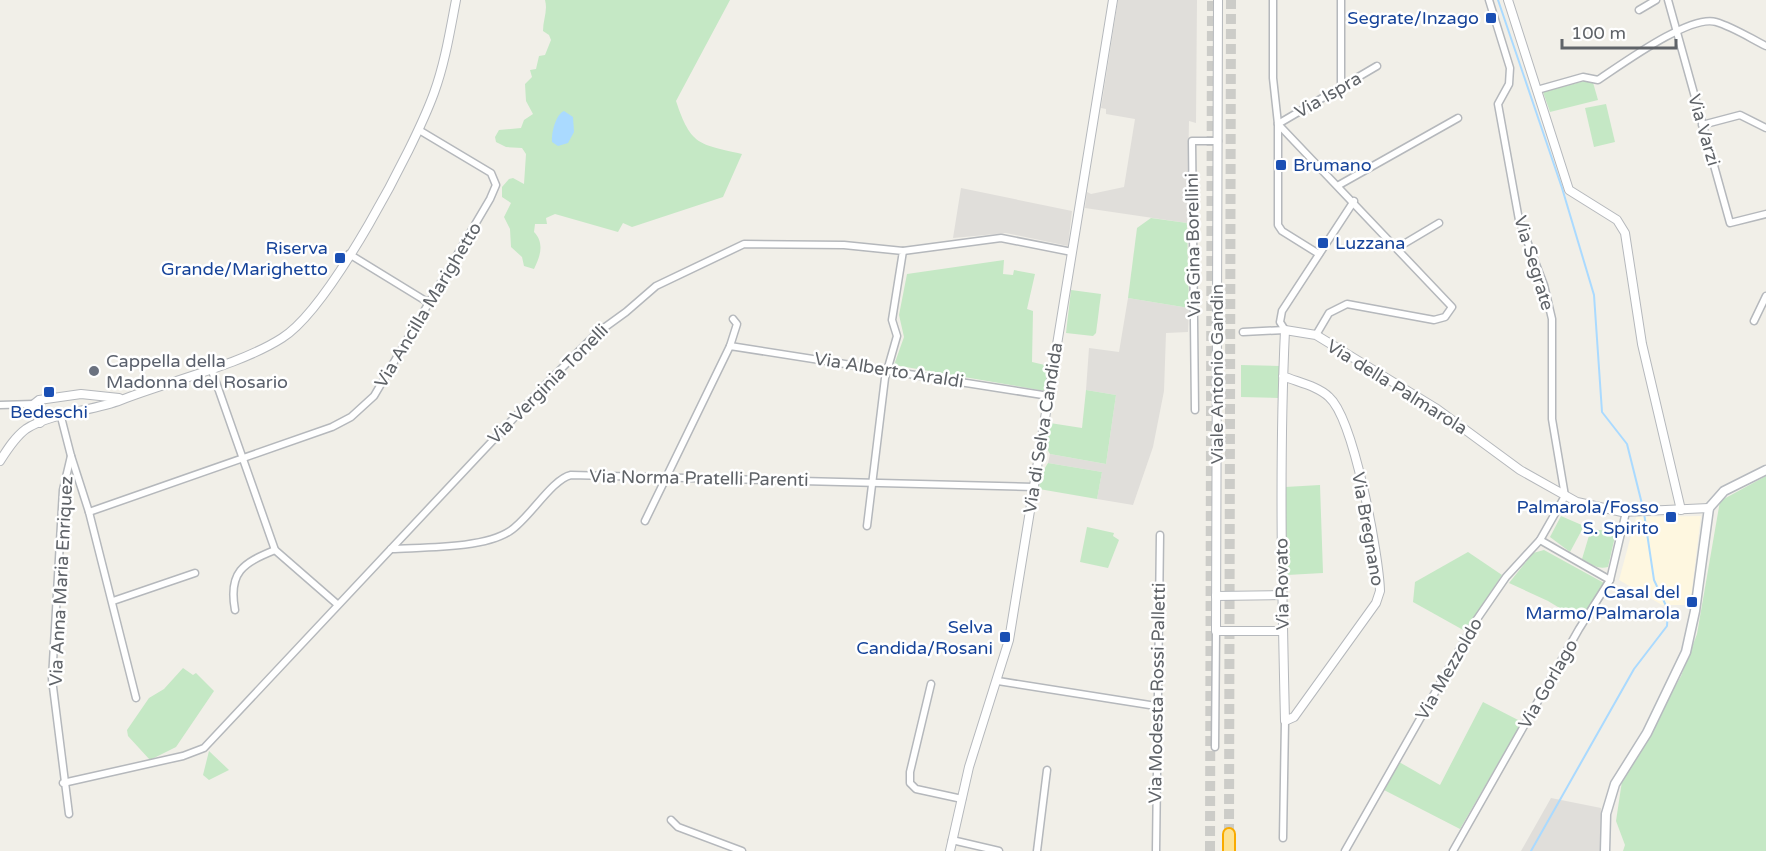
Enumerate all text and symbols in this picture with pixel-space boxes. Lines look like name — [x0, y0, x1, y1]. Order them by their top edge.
place label: Segrate/Inzago — [1347, 7, 1479, 29]
marker: Segrate/Inzago — [1484, 11, 1498, 25]
scale bar — [1562, 12, 1676, 50]
text: 100 m — [1571, 22, 1626, 44]
street label: Via Ispra — [1291, 67, 1365, 123]
street label: Via Varzi — [1683, 92, 1725, 168]
place label: Brumano — [1293, 154, 1372, 176]
marker: Brumano — [1274, 158, 1288, 172]
street label: Via Gina Borellini — [1181, 173, 1205, 317]
street label: Via Segrate — [1509, 213, 1559, 313]
street label: Via Ancilla Marighetto — [370, 218, 486, 392]
place label: Luzzana — [1335, 232, 1405, 254]
marker: Luzzana — [1316, 236, 1330, 250]
place label: Riserva Grande/Marighetto — [161, 237, 328, 280]
marker: Riserva Grande/Marighetto — [333, 251, 347, 265]
street label: Viale Antonio Gandin — [1206, 284, 1228, 464]
street label: Via Verginia Tonelli — [483, 319, 613, 449]
street label: Via della Palmarola — [1323, 335, 1471, 439]
street label: Via di Selva Candida — [1019, 341, 1067, 515]
street label: Via Alberto Araldi — [813, 347, 965, 393]
place label: Cappella della Madonna del Rosario — [106, 350, 288, 393]
marker: Cappella della Madonna del Rosario — [87, 364, 101, 378]
marker: Bedeschi — [42, 385, 56, 399]
place label: Bedeschi — [10, 401, 88, 423]
street label: Via Norma Pratelli Parenti — [589, 465, 809, 491]
street label: Via Bregnano — [1347, 470, 1389, 588]
street label: Via Anna Maria Enriquez — [45, 475, 77, 687]
place label: Palmarola/Fosso S. Spirito — [1517, 496, 1659, 539]
marker: Palmarola/Fosso S. Spirito — [1664, 510, 1678, 524]
street label: Via Rovato — [1270, 538, 1294, 630]
place label: Casal del Marmo/Palmarola — [1525, 581, 1680, 624]
street label: Via Modesta Rossi Palletti — [1144, 582, 1170, 804]
marker: Casal del Marmo/Palmarola — [1685, 595, 1699, 609]
street label: Via Mezzoldo — [1411, 614, 1487, 724]
place label: Selva Candida/Rosani — [856, 616, 993, 659]
marker: Selva Candida/Rosani — [998, 630, 1012, 644]
street label: Via Gorlago — [1513, 635, 1583, 733]

